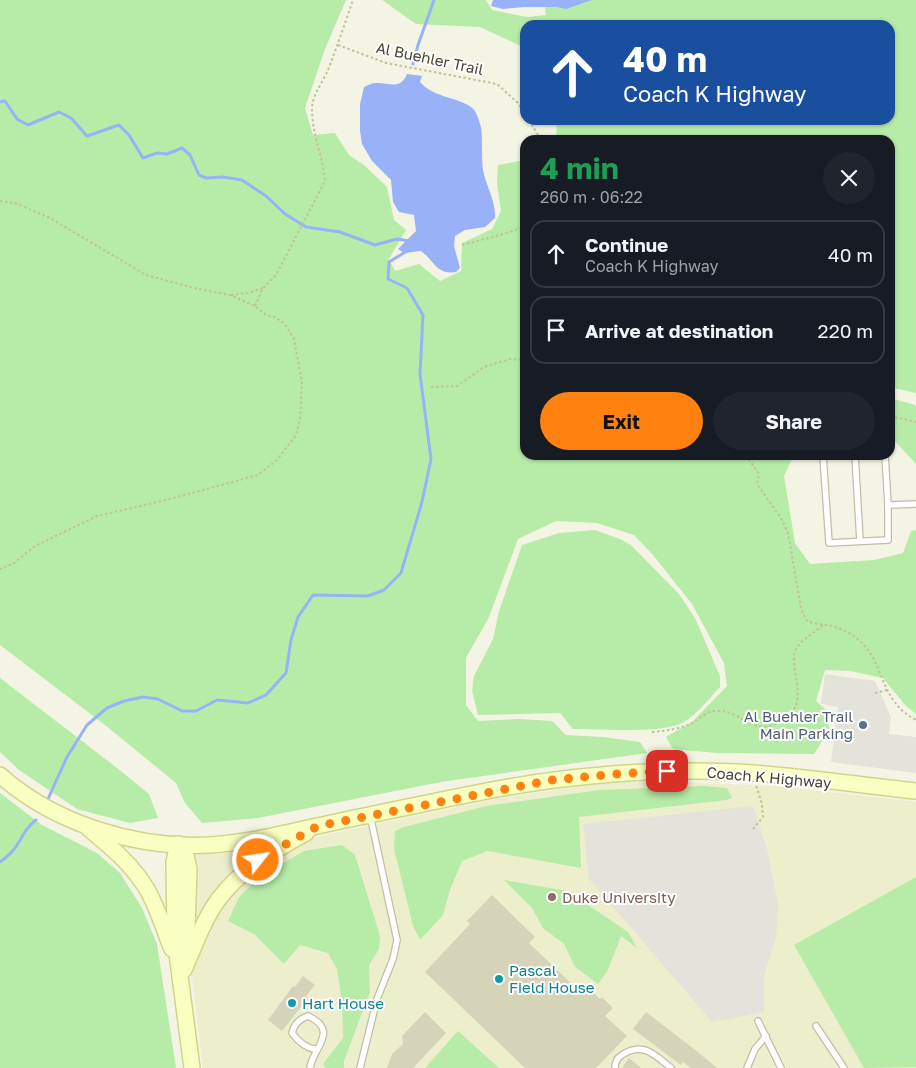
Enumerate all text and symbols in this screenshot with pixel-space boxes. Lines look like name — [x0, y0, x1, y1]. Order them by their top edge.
street label: Al Buehler Trail — [375, 38, 485, 78]
text: 40 m — [623, 38, 707, 80]
icon: ahead — [540, 40, 605, 105]
text: Coach K Highway — [623, 80, 806, 107]
text: 4 min — [540, 150, 619, 186]
button: close — [823, 152, 875, 204]
text: 260 m · 06:22 — [540, 187, 643, 207]
text: Continue — [585, 233, 668, 256]
icon: ahead — [542, 240, 570, 268]
text: 40 m — [828, 243, 873, 266]
text: Coach K Highway — [585, 256, 718, 276]
icon: arrive — [542, 316, 570, 344]
text: Arrive at destination — [585, 319, 773, 342]
text: 220 m — [818, 319, 873, 342]
button: Exit — [540, 392, 703, 450]
button: Share — [713, 392, 875, 450]
place label: Al Buehler Trail Main Parking — [744, 707, 853, 742]
marker: Al Buehler Trail Main Parking — [857, 719, 869, 731]
pin — [646, 750, 688, 792]
icon: arrive — [653, 757, 681, 785]
street label: Coach K Highway — [706, 763, 833, 791]
position arrow — [231, 833, 283, 885]
place label: Duke University — [562, 888, 676, 906]
marker: Duke University — [546, 891, 558, 903]
place label: Pascal Field House — [509, 961, 595, 996]
marker: Pascal Field House — [493, 973, 505, 985]
place label: Hart House — [302, 994, 384, 1012]
marker: Hart House — [286, 997, 298, 1009]

